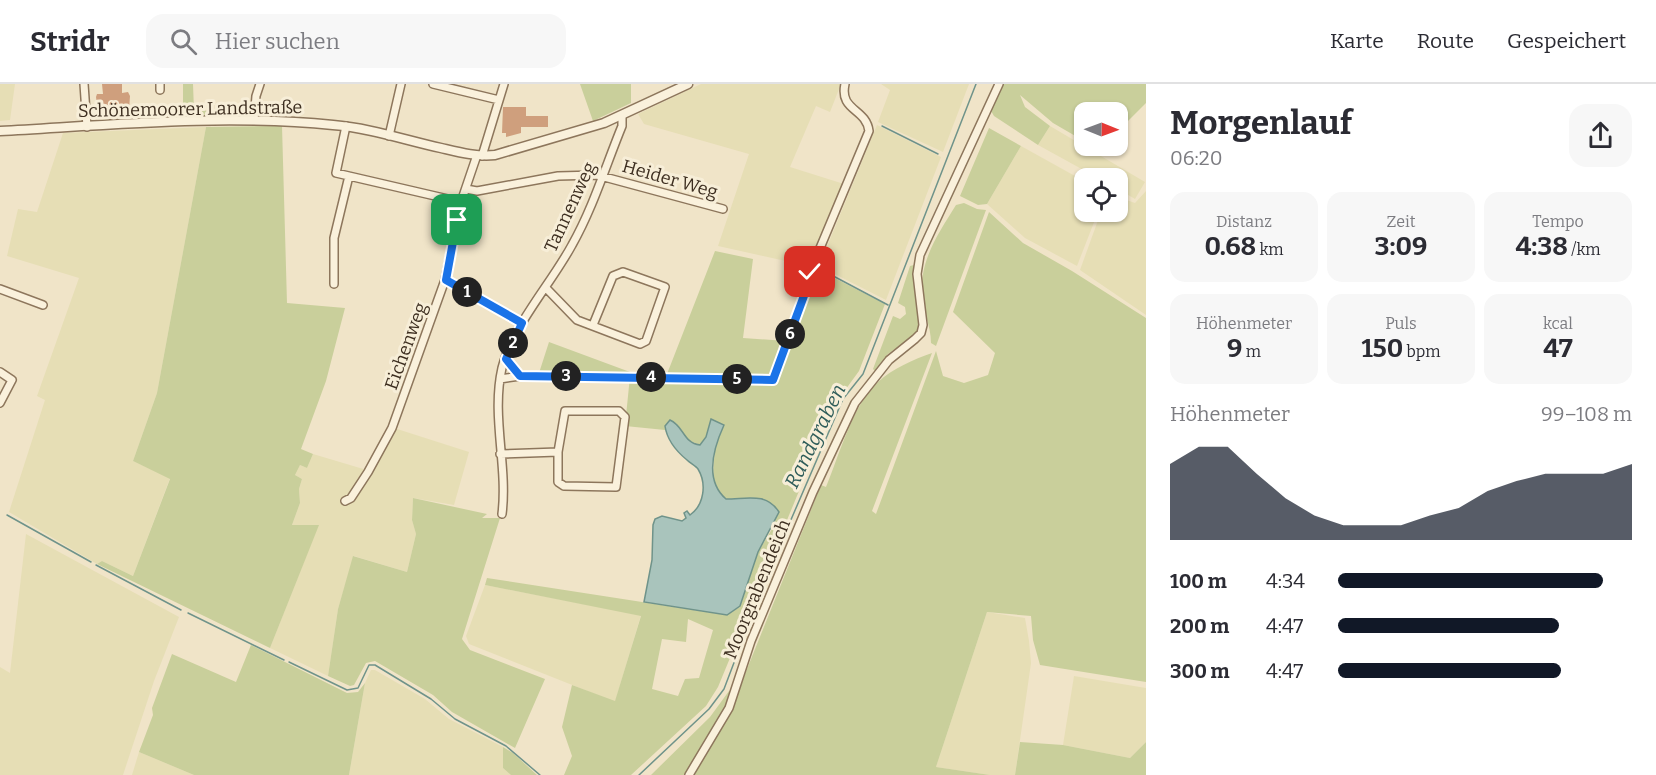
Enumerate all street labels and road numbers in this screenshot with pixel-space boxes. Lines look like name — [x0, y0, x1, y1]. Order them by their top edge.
street label: Schönemoorer Landstraße — [78, 96, 302, 122]
street label: Heider Weg — [620, 155, 720, 203]
street label: Tannenweg — [540, 158, 600, 256]
street label: Eichenweg — [380, 299, 432, 393]
street label: Moorgrabendeich — [719, 516, 795, 662]

